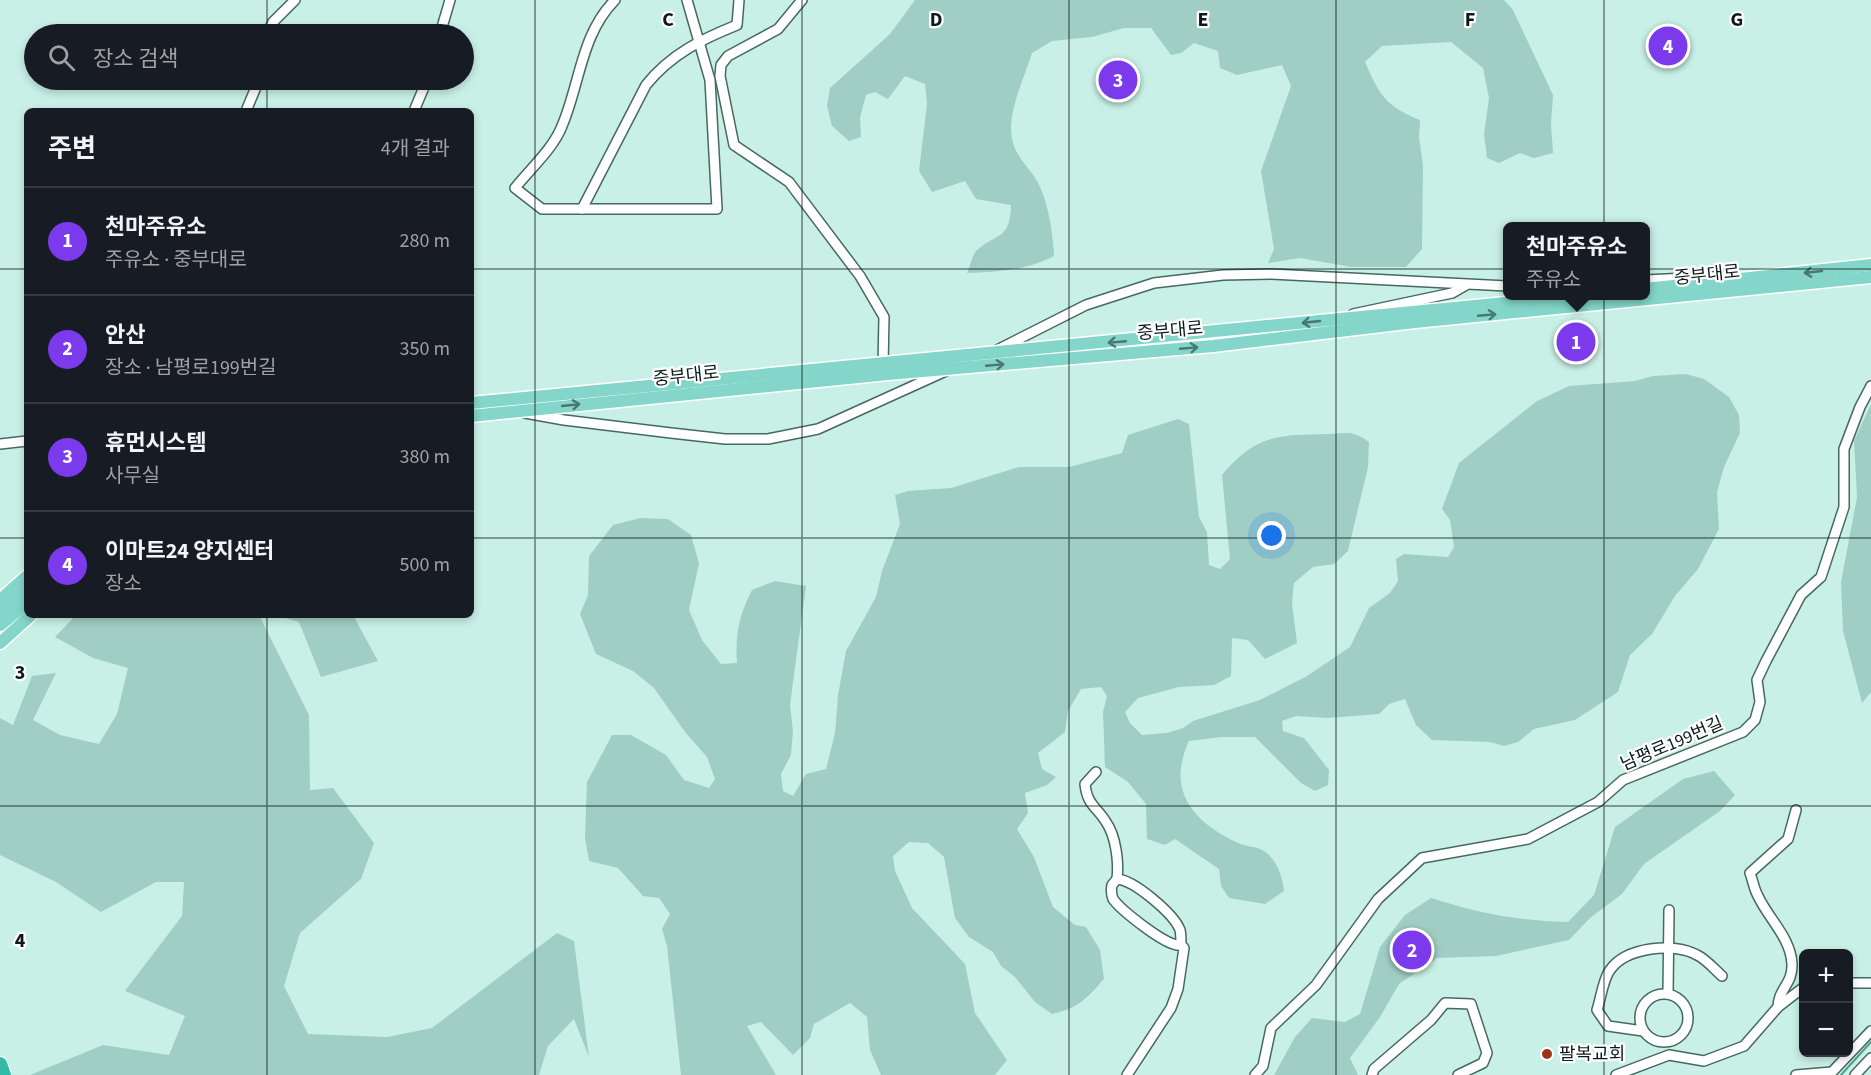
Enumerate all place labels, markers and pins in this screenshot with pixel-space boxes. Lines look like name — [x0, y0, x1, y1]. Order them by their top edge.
pin: 4 — [1648, 24, 1688, 68]
pin: 3 — [1098, 58, 1138, 103]
pin: 1 — [1556, 320, 1596, 364]
pin: 2 — [1392, 928, 1432, 972]
place label: 팔복교회 — [1559, 1042, 1625, 1067]
marker: 팔복교회 — [1540, 1047, 1554, 1061]

